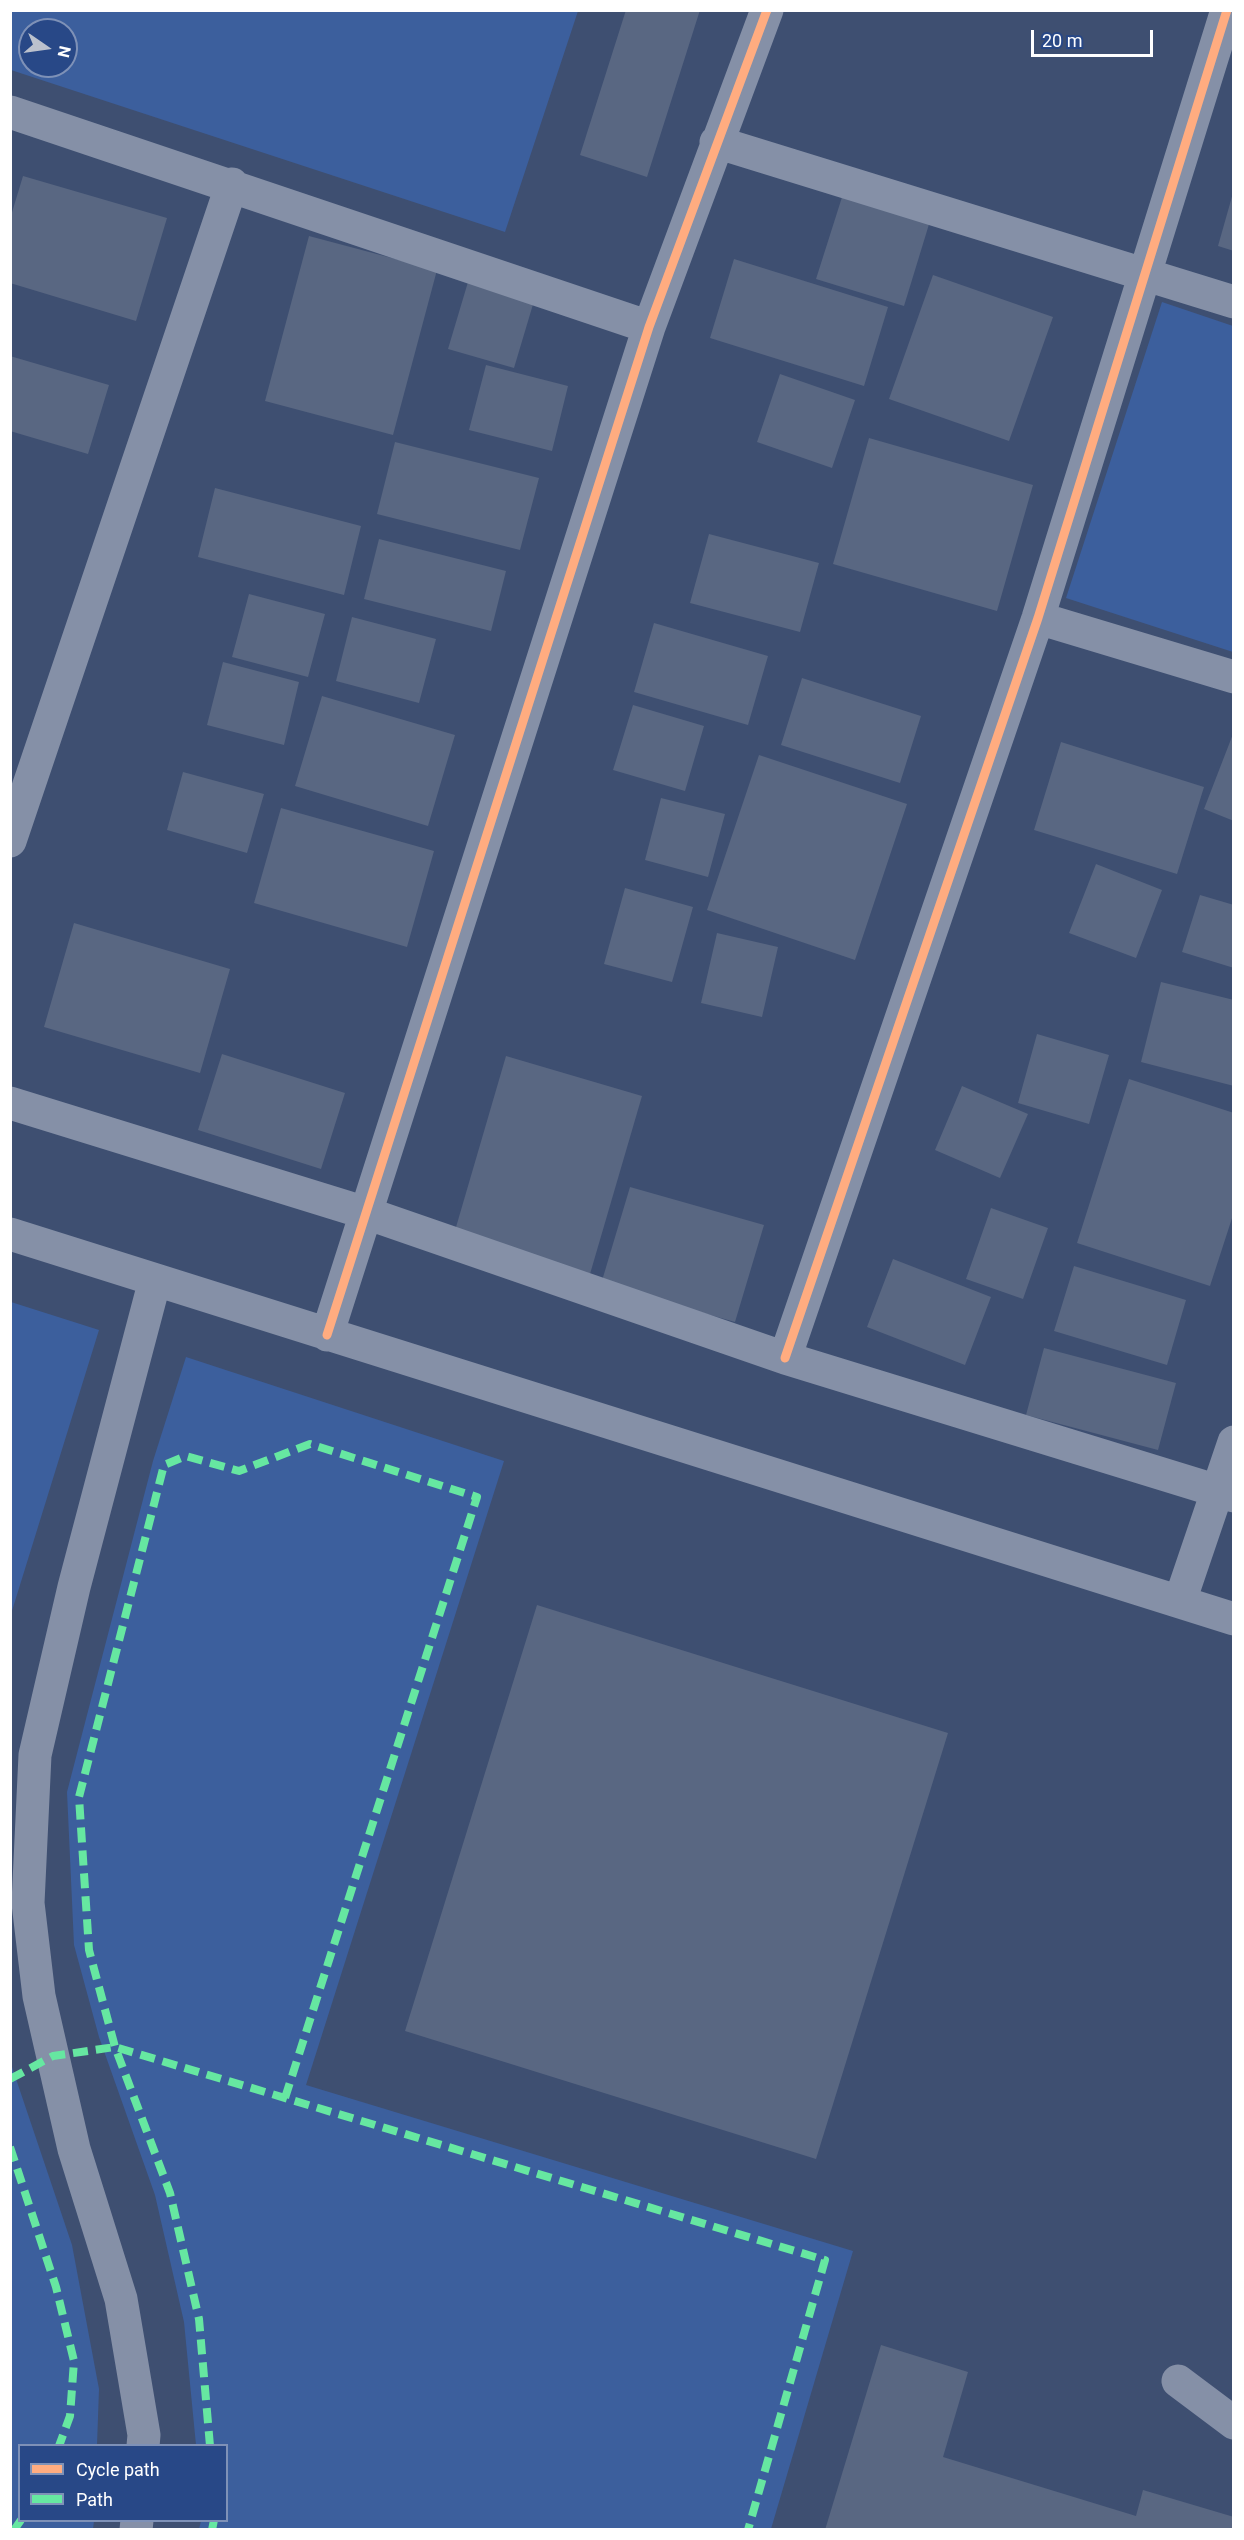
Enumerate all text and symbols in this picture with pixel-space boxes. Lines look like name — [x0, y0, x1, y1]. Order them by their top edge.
north arrow — [18, 18, 78, 78]
scale bar — [1034, 18, 1156, 56]
text: 20 m — [1042, 30, 1082, 51]
text: N — [54, 44, 75, 59]
legend — [18, 2444, 228, 2522]
text: Cycle path — [76, 2459, 160, 2480]
text: Path — [76, 2489, 113, 2510]

